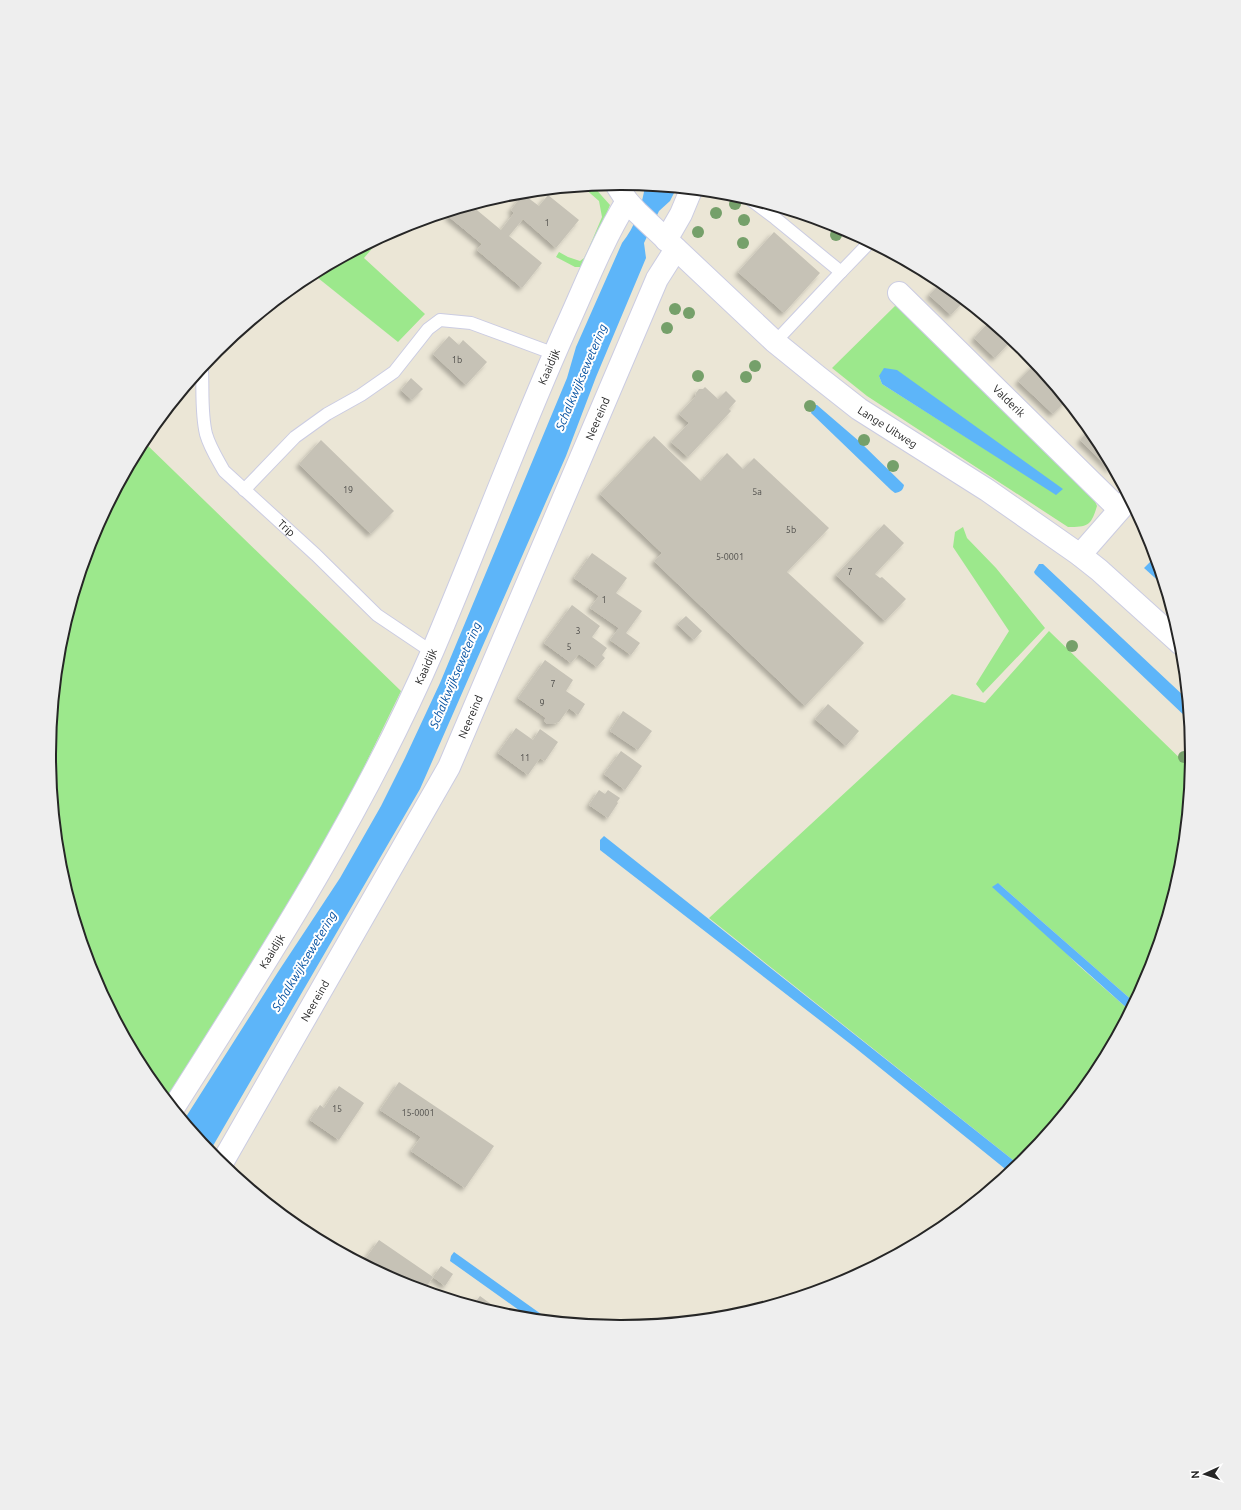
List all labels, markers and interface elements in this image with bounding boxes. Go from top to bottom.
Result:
house number: 1 [544,218,550,228]
water label: Schalkwijksewetering [552,322,609,433]
street label: Kaaidijk [536,346,562,387]
house number: 1b [452,355,462,365]
street label: Valderik [990,382,1028,420]
street label: Neereind [583,395,612,442]
street label: Lange Uitweg [856,404,920,450]
house number: 19 [343,485,353,495]
house number: 5a [752,487,762,497]
street label: Trip [275,517,297,539]
house number: 5b [786,525,796,535]
house number: 5-0001 [716,552,744,562]
house number: 7 [847,567,853,577]
house number: 1 [601,595,607,605]
water label: Schalkwijksewetering [426,620,483,731]
house number: 3 [575,626,581,636]
house number: 5 [566,642,572,652]
street label: Kaaidijk [413,646,439,686]
house number: 7 [550,679,556,689]
street label: Neereind [456,693,485,740]
house number: 9 [539,698,545,708]
house number: 11 [520,753,530,763]
water label: Schalkwijksewetering [269,908,339,1014]
street label: Kaaidijk [257,932,287,971]
street label: Neereind [298,978,332,1024]
house number: 15 [332,1104,342,1114]
house number: 15-0001 [401,1108,435,1118]
north arrow [1185,1454,1225,1494]
text: N [1189,1470,1201,1479]

